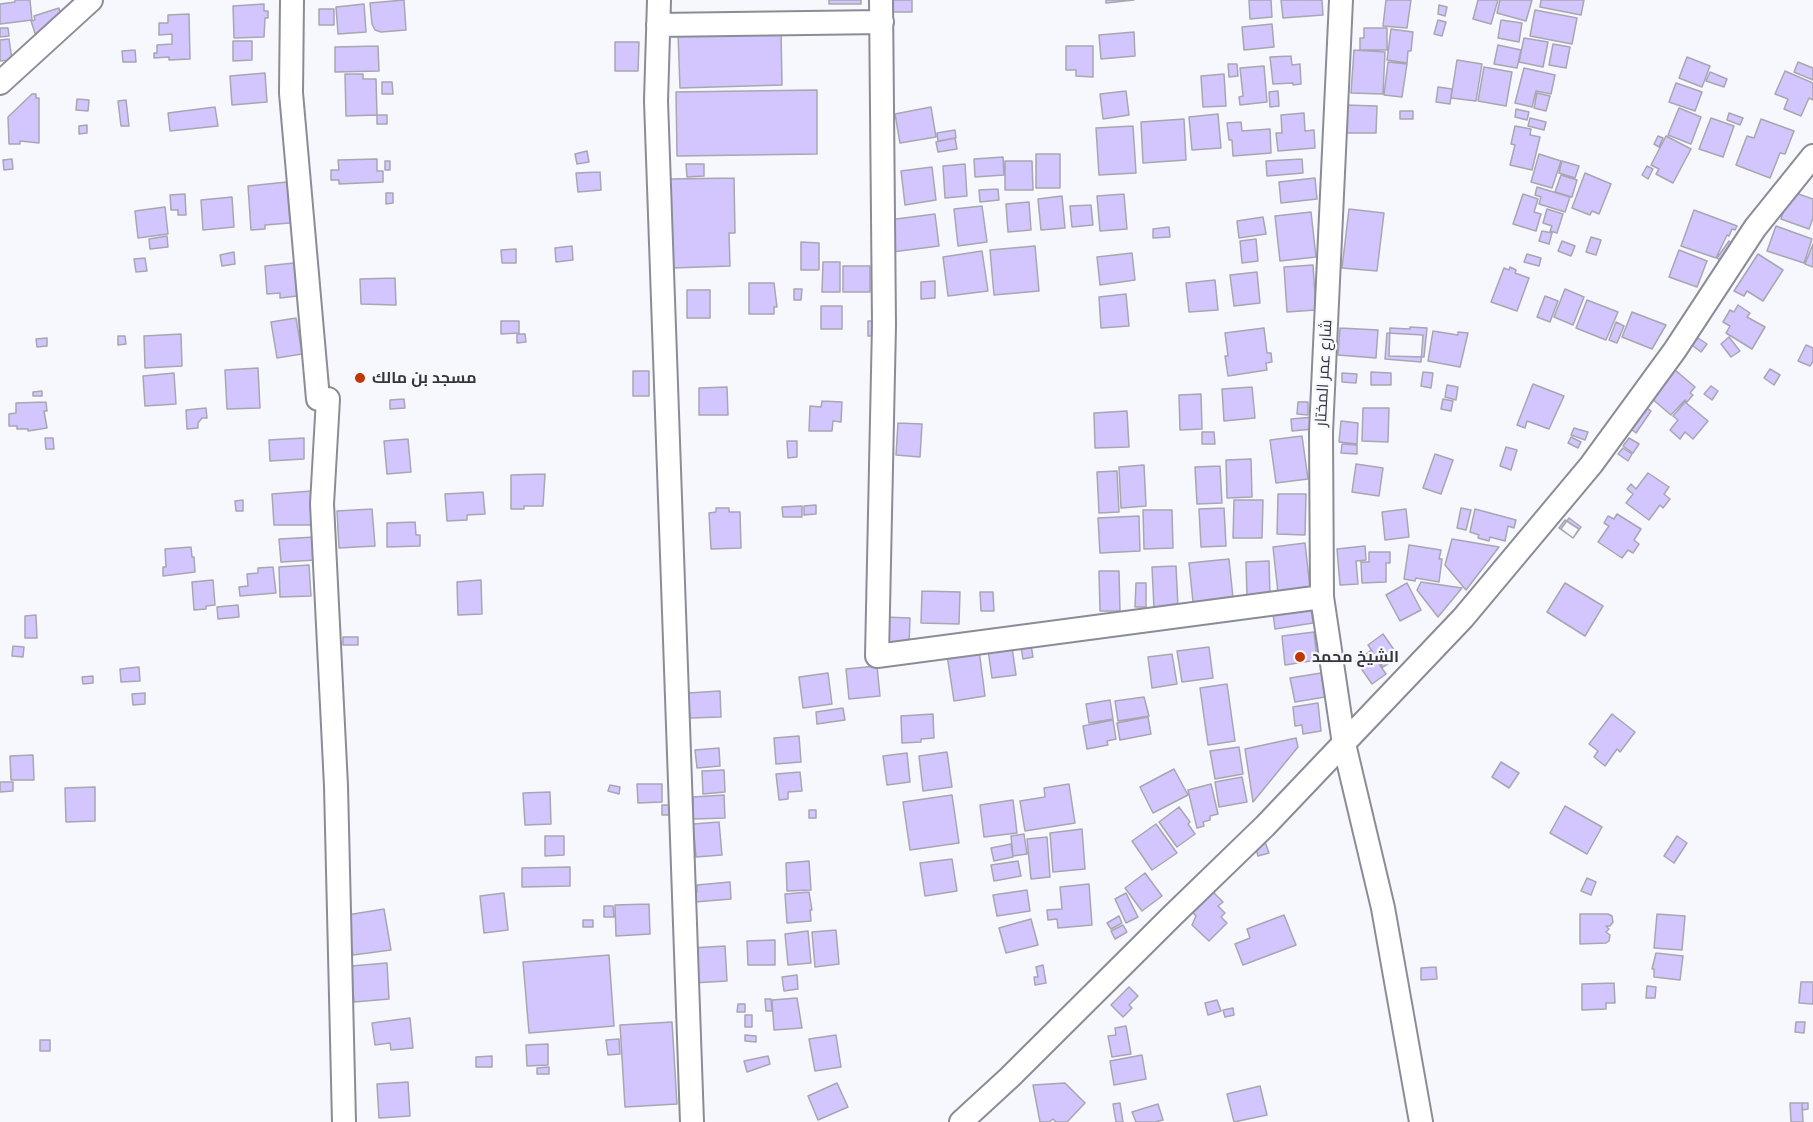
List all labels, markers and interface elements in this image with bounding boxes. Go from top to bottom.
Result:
street label: شارع عمر المختار [1312,319,1336,427]
place label: مسجد بن مالك [372,368,476,388]
marker: مسجد بن مالك [353,371,367,385]
place label: الشيخ محمد [1312,647,1399,667]
marker: الشيخ محمد [1293,650,1307,664]

